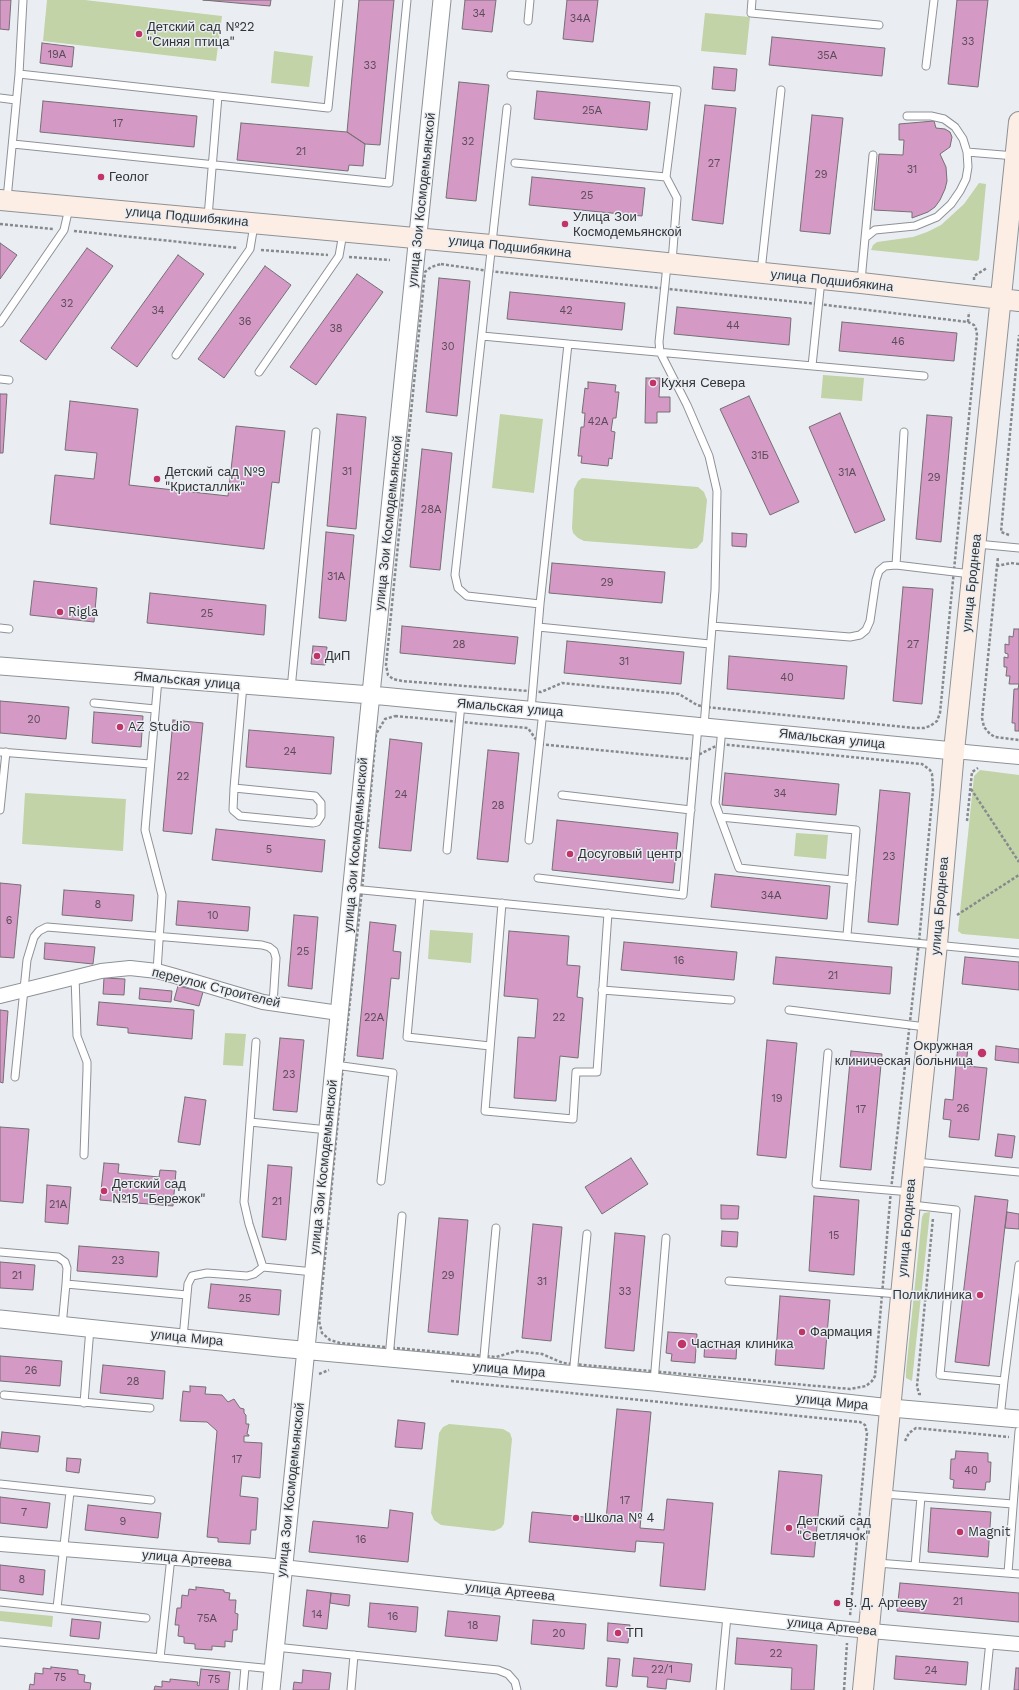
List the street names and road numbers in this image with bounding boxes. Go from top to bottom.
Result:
street label: улица Зои Космодемьянской [405,112,439,288]
street label: улица Подшибякина [125,204,249,230]
street label: улица Подшибякина [448,233,572,261]
street label: улица Подшибякина [770,267,894,295]
street label: улица Зои Космодемьянской [372,435,406,611]
street label: улица Броднева [959,533,985,633]
street label: Ямальская улица [133,669,241,693]
street label: Ямальская улица [456,696,564,720]
street label: Ямальская улица [778,726,886,752]
street label: улица Зои Космодемьянской [341,757,371,933]
street label: улица Броднева [928,856,952,956]
street label: переулок Строителей [150,965,282,1011]
street label: улица Зои Космодемьянской [307,1079,341,1255]
street label: улица Броднева [895,1178,919,1278]
street label: улица Мира [150,1326,224,1350]
street label: улица Мира [472,1359,546,1381]
street label: улица Мира [795,1390,869,1414]
street label: улица Зои Космодемьянской [274,1402,308,1578]
street label: улица Артеева [141,1547,233,1571]
street label: улица Артеева [464,1580,556,1604]
street label: улица Артеева [786,1615,878,1639]

